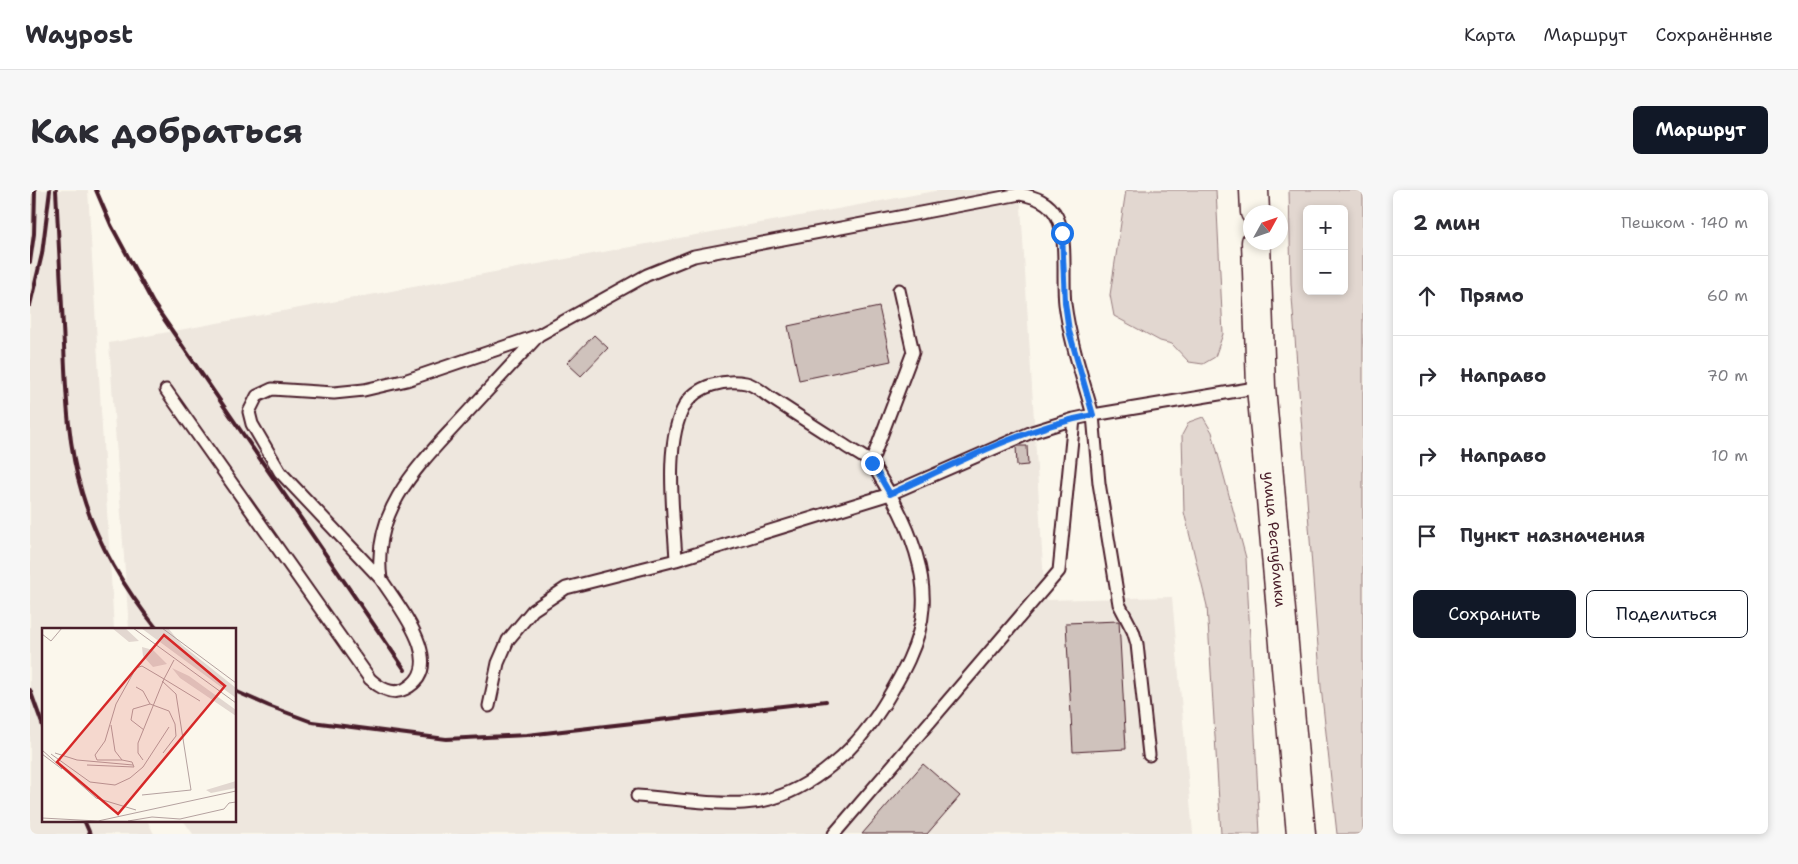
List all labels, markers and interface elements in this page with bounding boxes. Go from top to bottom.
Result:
text: Waypost [25,19,133,51]
text: Карта [1464,23,1515,47]
text: Маршрут [1543,23,1627,47]
text: Сохранённые [1655,23,1773,47]
button: Маршрут [1633,106,1768,154]
text: Как добраться [30,107,303,154]
north arrow [1243,205,1288,250]
map controls [1303,205,1348,295]
button: + [1303,205,1348,250]
text: 2 мин [1413,209,1480,237]
text: Пешком · 140 m [1621,212,1748,233]
route start [1051,222,1074,245]
button: − [1303,250,1348,295]
icon: ahead [1413,282,1441,310]
text: Прямо [1460,283,1524,308]
text: 60 m [1707,285,1748,306]
icon: right [1413,362,1441,390]
text: Направо [1460,363,1546,388]
text: 70 m [1707,365,1748,386]
icon: right [1413,442,1441,470]
text: Направо [1460,443,1546,468]
text: 10 m [1711,445,1748,466]
route end [861,452,884,475]
street label: улица Республики [1259,471,1291,608]
icon: arrive [1413,522,1441,550]
text: Пункт назначения [1460,523,1645,548]
button: Сохранить [1413,590,1576,638]
button: Поделиться [1586,590,1748,638]
inset map [42,628,236,822]

